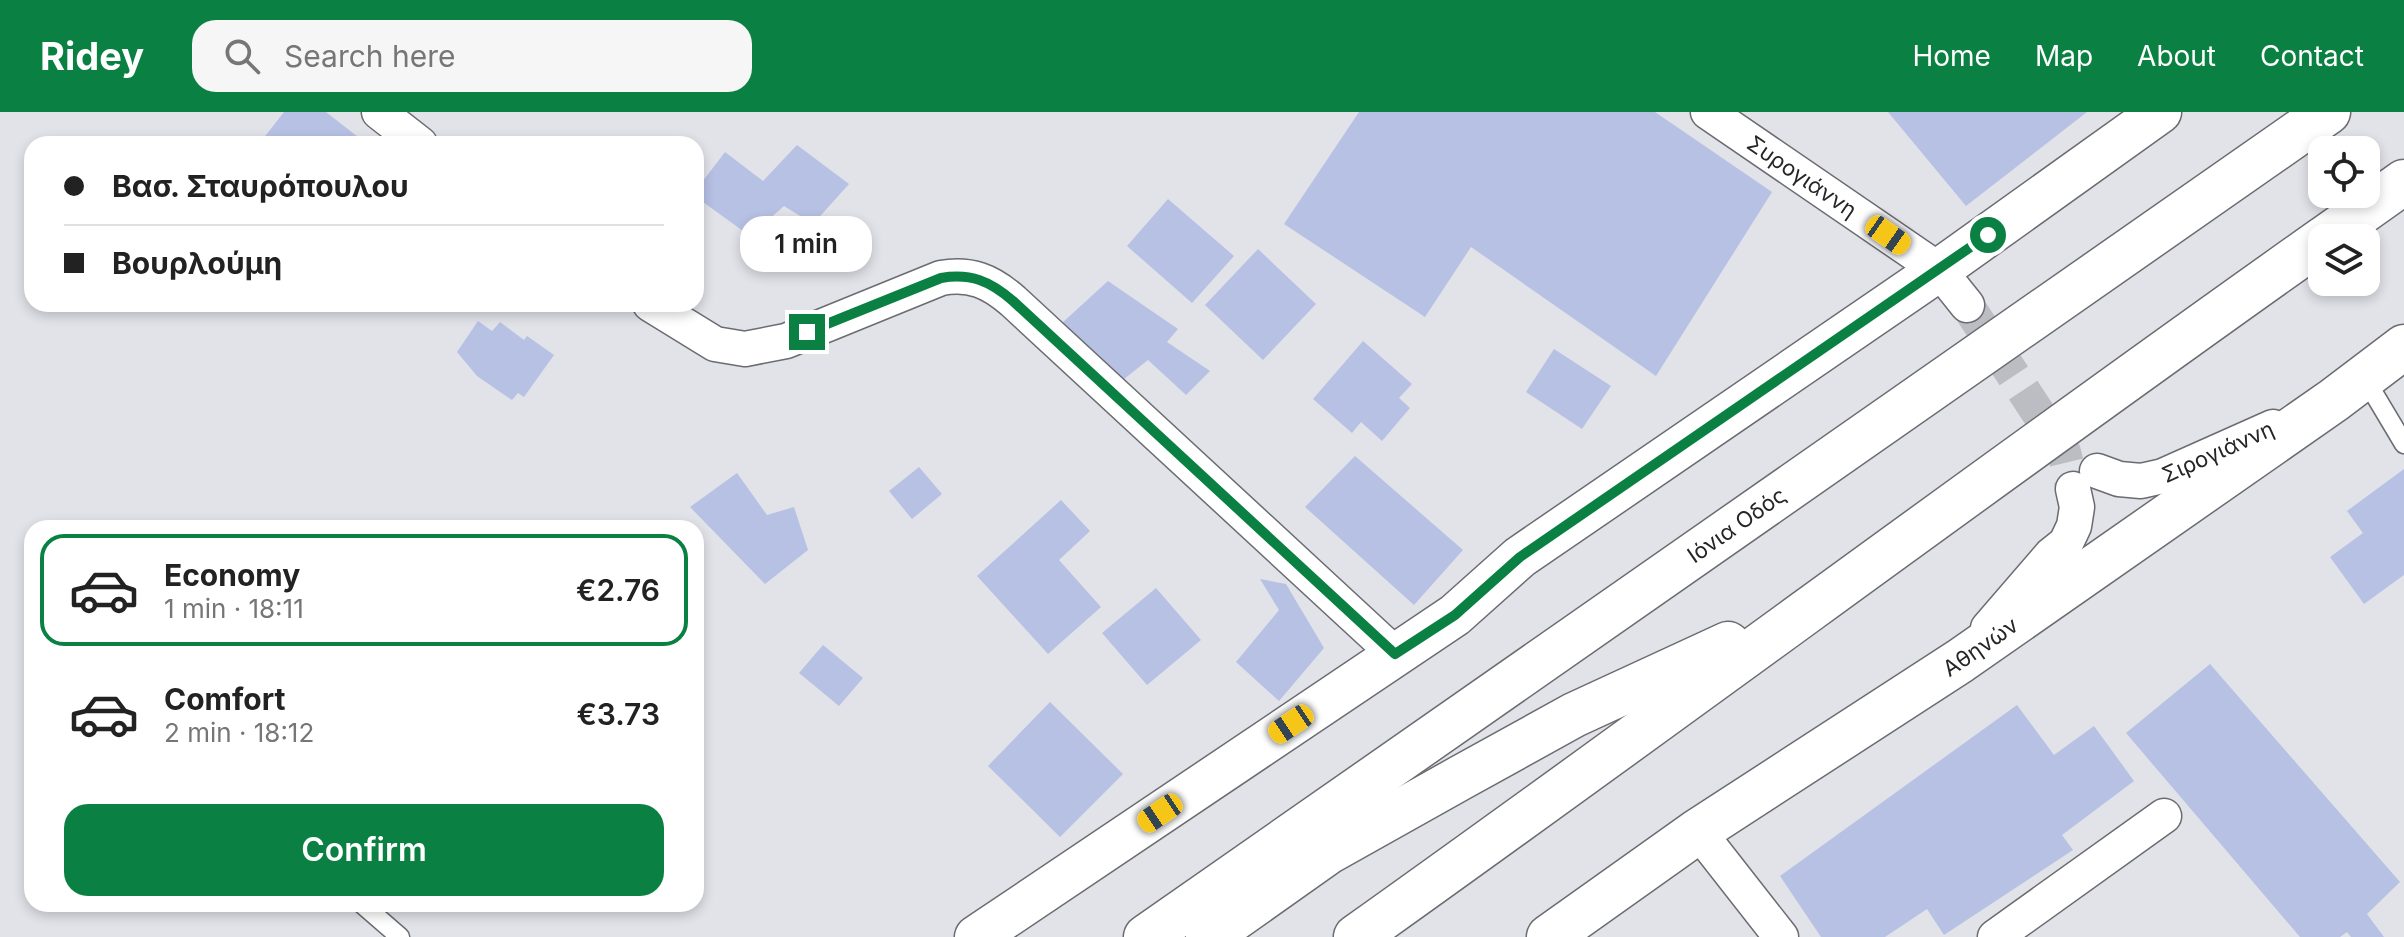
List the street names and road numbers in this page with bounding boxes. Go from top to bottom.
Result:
street label: Συρογιάννη [1742,130,1862,223]
street label: Σιρογιάννη [2158,415,2278,488]
street label: Ιόνια Οδός [1682,482,1791,568]
street label: Αθηνών [1938,612,2023,682]

